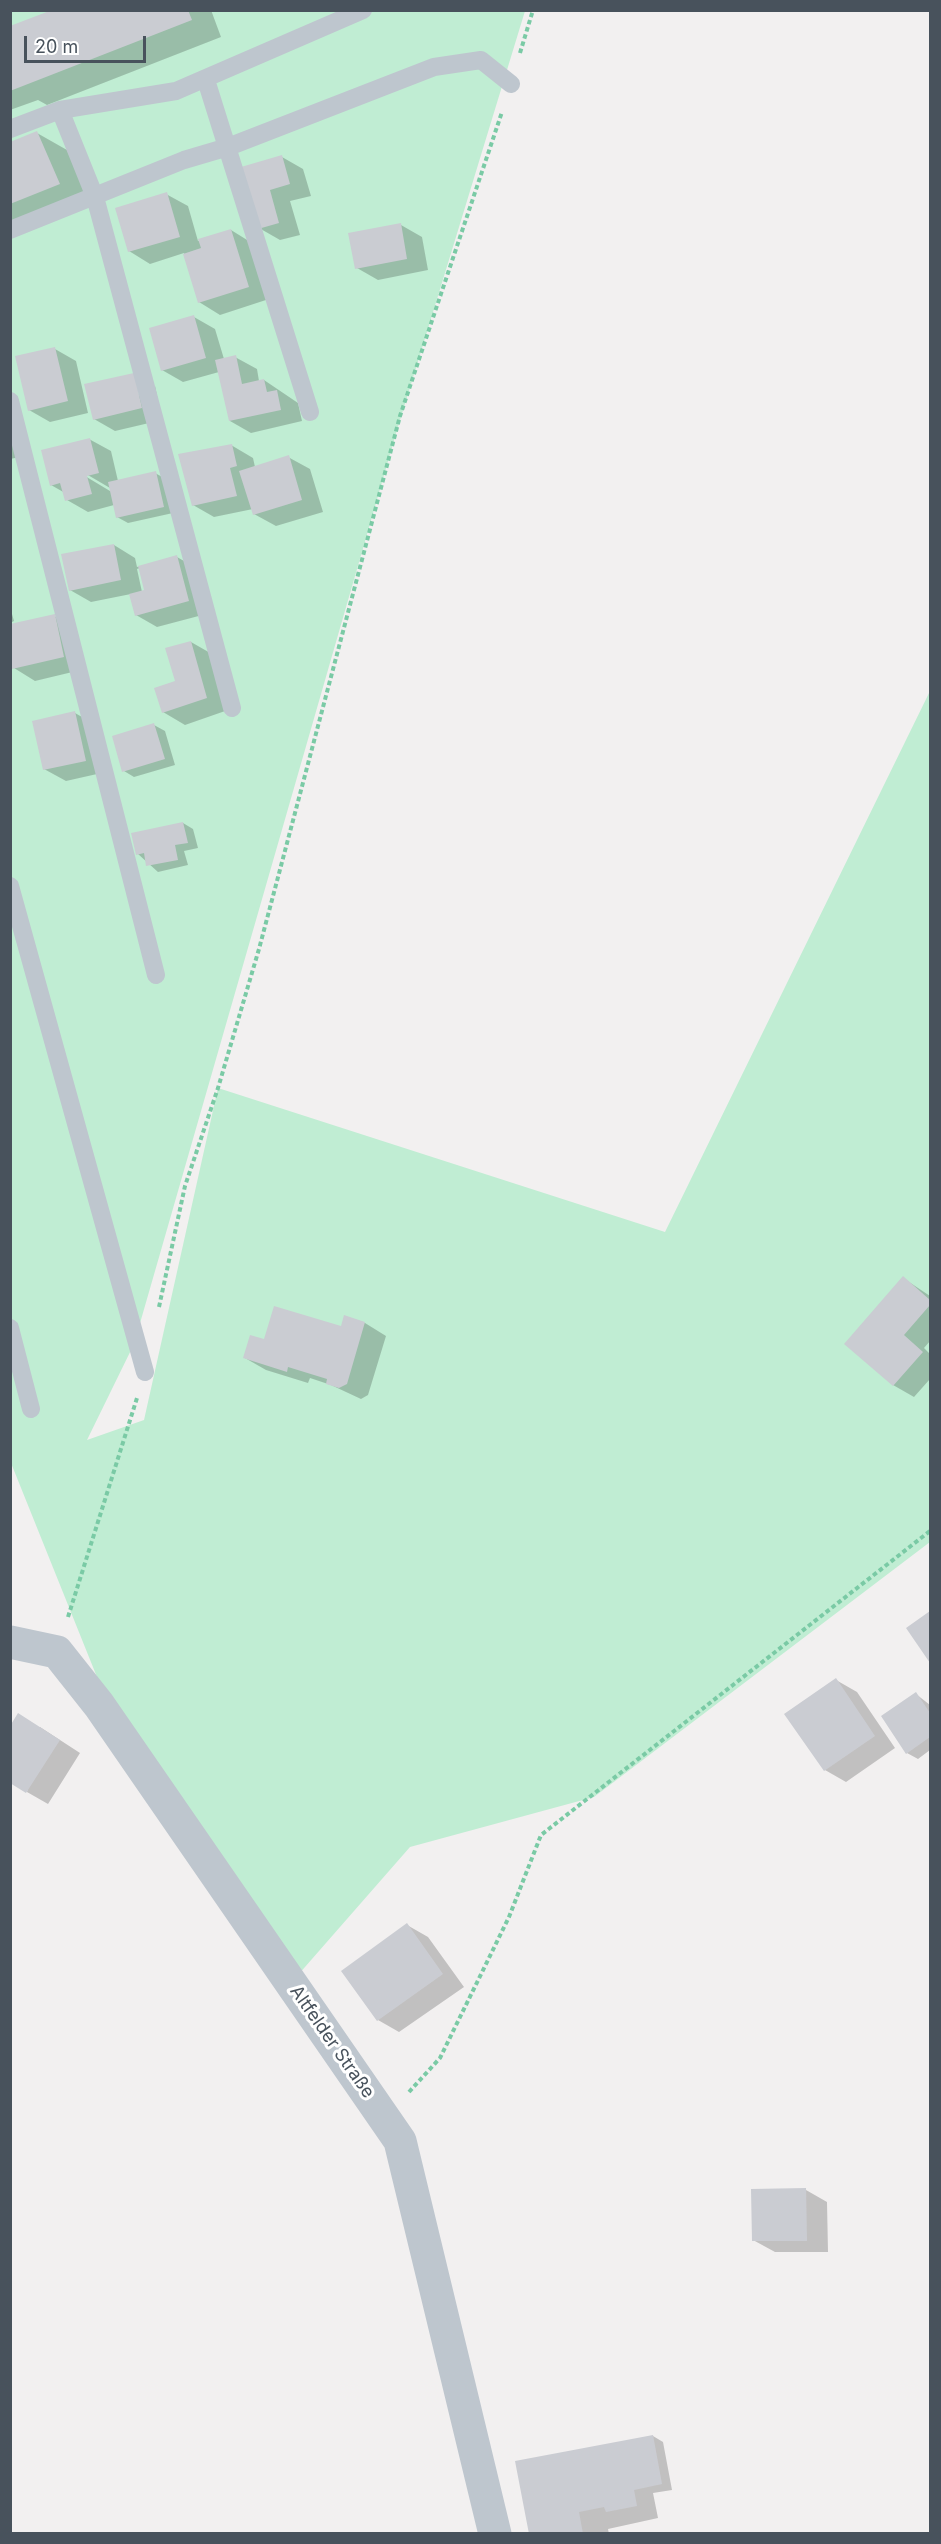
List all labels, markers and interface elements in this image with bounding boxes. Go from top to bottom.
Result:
scale bar [27,24,148,62]
text: 20 m [35,36,78,57]
street label: Altfelder Straße [285,1981,379,2103]

